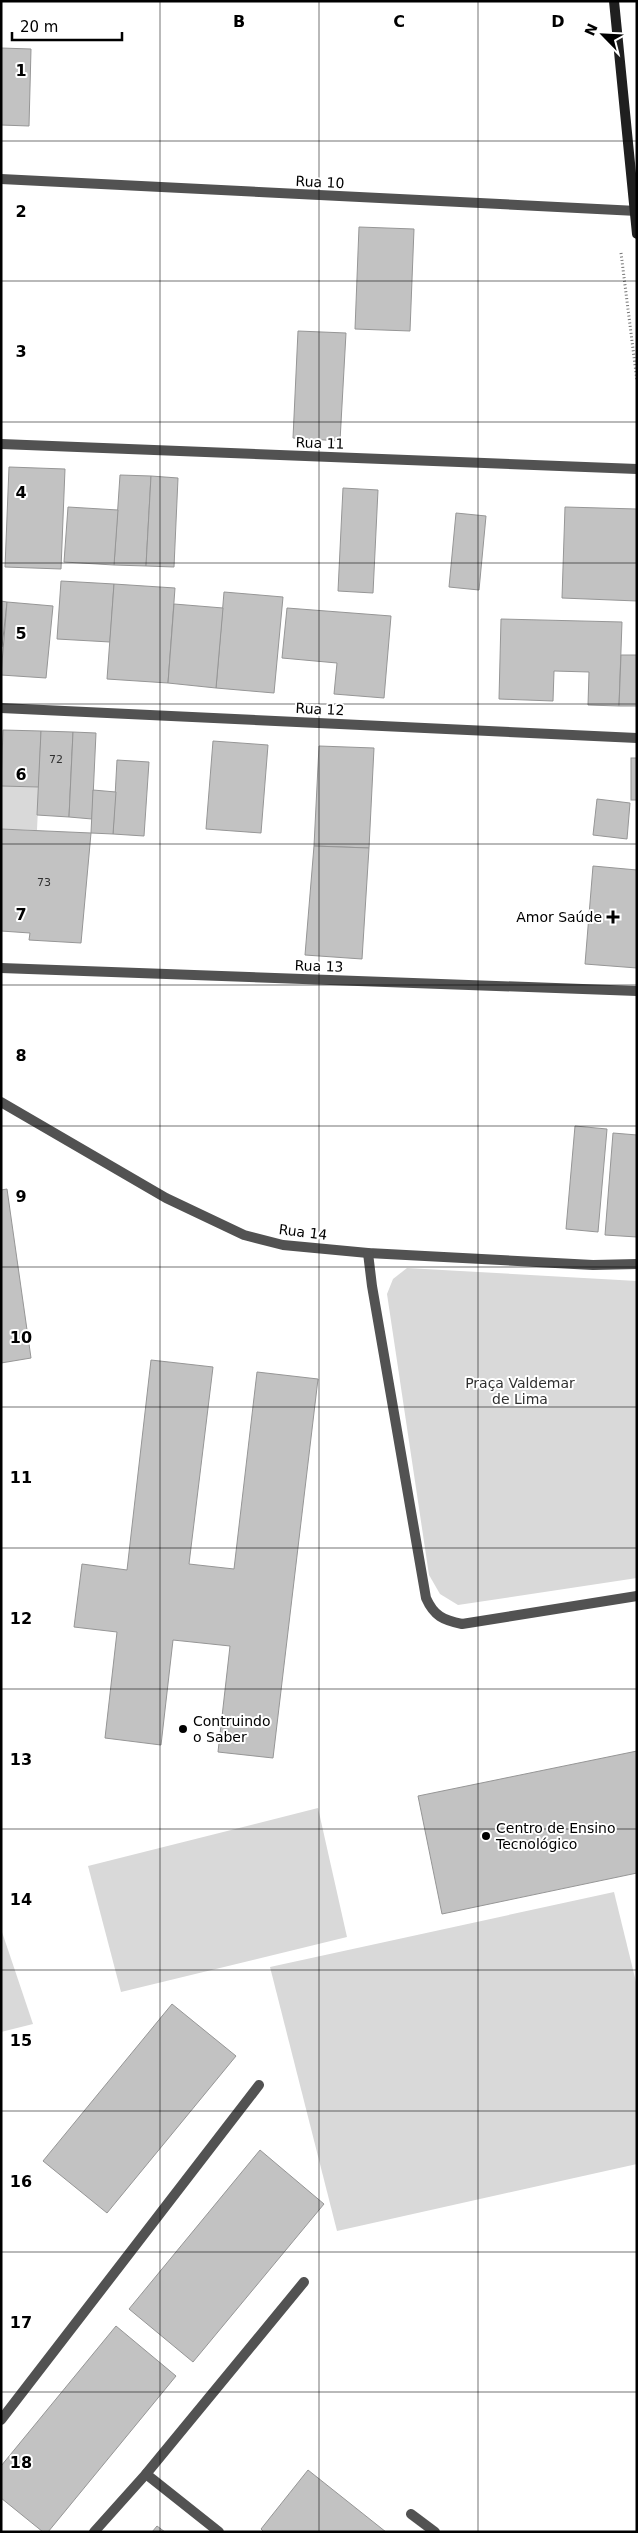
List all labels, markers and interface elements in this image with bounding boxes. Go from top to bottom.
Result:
scale bar [12,10,122,42]
north arrow [578,10,628,60]
text: B [233,12,245,31]
text: C [393,12,405,31]
text: D [551,12,565,31]
text: 20 m [20,18,58,36]
text: N [581,21,601,38]
text: 1 [15,61,27,80]
street label: Rua 10 [295,173,345,191]
text: 2 [15,202,27,221]
text: 3 [15,342,27,361]
street label: Rua 11 [295,434,345,452]
text: 4 [15,483,27,502]
text: 5 [15,624,27,643]
street label: Rua 12 [295,700,345,718]
house number: 72 [49,753,63,766]
text: 6 [15,765,27,784]
house number: 73 [37,876,51,889]
text: 7 [15,905,27,924]
place label: Amor Saúde [516,909,602,925]
marker: Amor Saúde [606,910,620,924]
street label: Rua 13 [294,957,344,975]
text: 8 [15,1046,27,1065]
text: 9 [15,1187,27,1206]
street label: Rua 14 [278,1221,328,1243]
text: 10 [10,1328,32,1347]
park label: Praça Valdemar de Lima [465,1375,575,1407]
text: 11 [10,1468,32,1487]
text: 12 [10,1609,32,1628]
place label: Contruindo o Saber [193,1713,271,1745]
marker: Contruindo o Saber [177,1723,189,1735]
text: 13 [10,1750,32,1769]
place label: Centro de Ensino Tecnológico [495,1820,616,1852]
marker: Centro de Ensino Tecnológico [480,1830,492,1842]
text: 14 [10,1890,32,1909]
text: 15 [10,2031,32,2050]
text: 16 [10,2172,32,2191]
text: 17 [10,2313,32,2332]
text: 18 [10,2453,32,2472]

